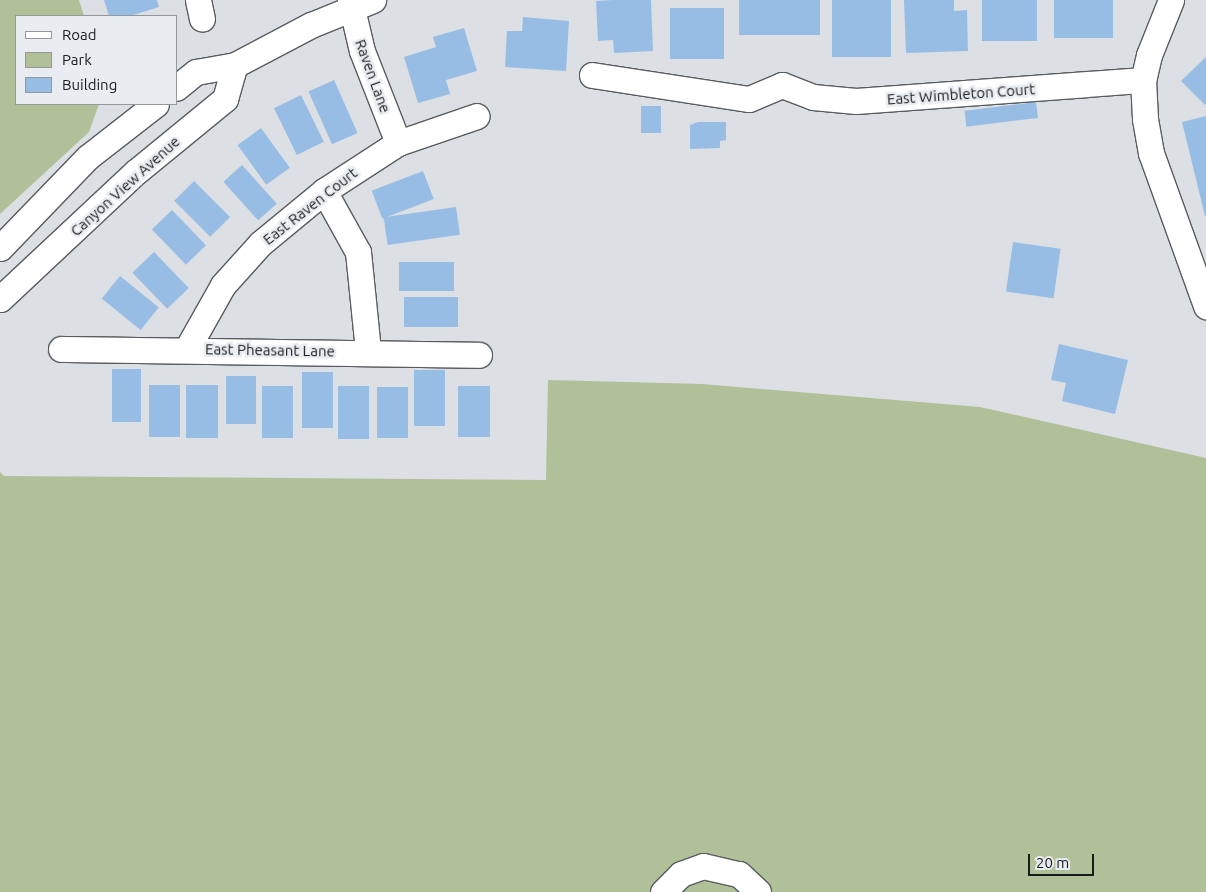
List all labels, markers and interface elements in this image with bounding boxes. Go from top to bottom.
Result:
legend [15,15,178,105]
text: Road [62,26,97,43]
street label: Raven Lane [351,37,395,115]
text: Park [62,51,92,68]
text: Building [62,76,117,93]
street label: East Wimbleton Court [886,80,1036,108]
street label: Canyon View Avenue [67,132,183,240]
street label: East Raven Court [259,164,361,248]
street label: East Pheasant Lane [205,340,335,360]
scale bar [1031,844,1097,876]
text: 20 m [1036,854,1069,871]

